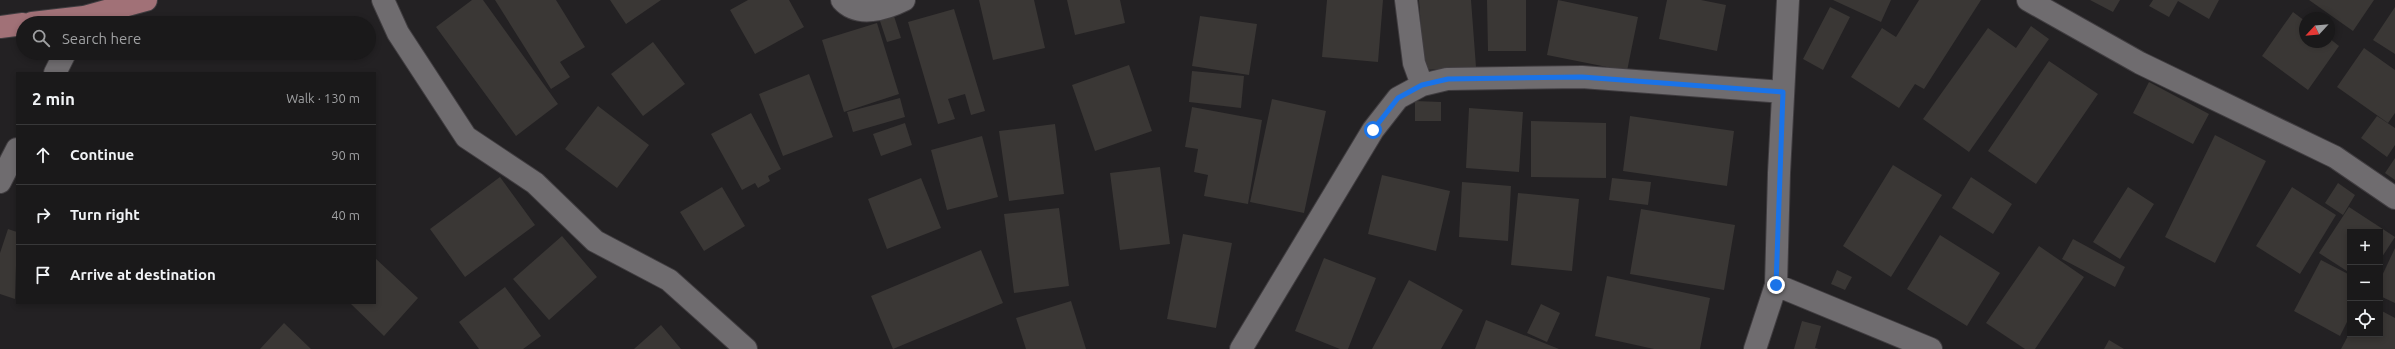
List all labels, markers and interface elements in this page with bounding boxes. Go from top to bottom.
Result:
north arrow [2299,12,2335,48]
search box [16,16,376,60]
icon: search [30,27,52,49]
text: Search here [62,30,141,47]
text: 2 min [32,89,75,108]
text: Walk · 130 m [286,91,360,105]
route start [1364,121,1382,139]
icon: ahead [32,144,54,166]
text: Continue [70,146,134,163]
text: 90 m [331,148,360,162]
icon: right [32,204,54,226]
text: Turn right [70,206,140,223]
text: 40 m [331,208,360,222]
map controls [2347,229,2383,337]
button: + [2347,229,2383,265]
icon: arrive [32,264,54,286]
button: − [2347,265,2383,301]
text: Arrive at destination [70,266,216,283]
route end [1767,276,1785,294]
button: locate [2347,301,2383,337]

